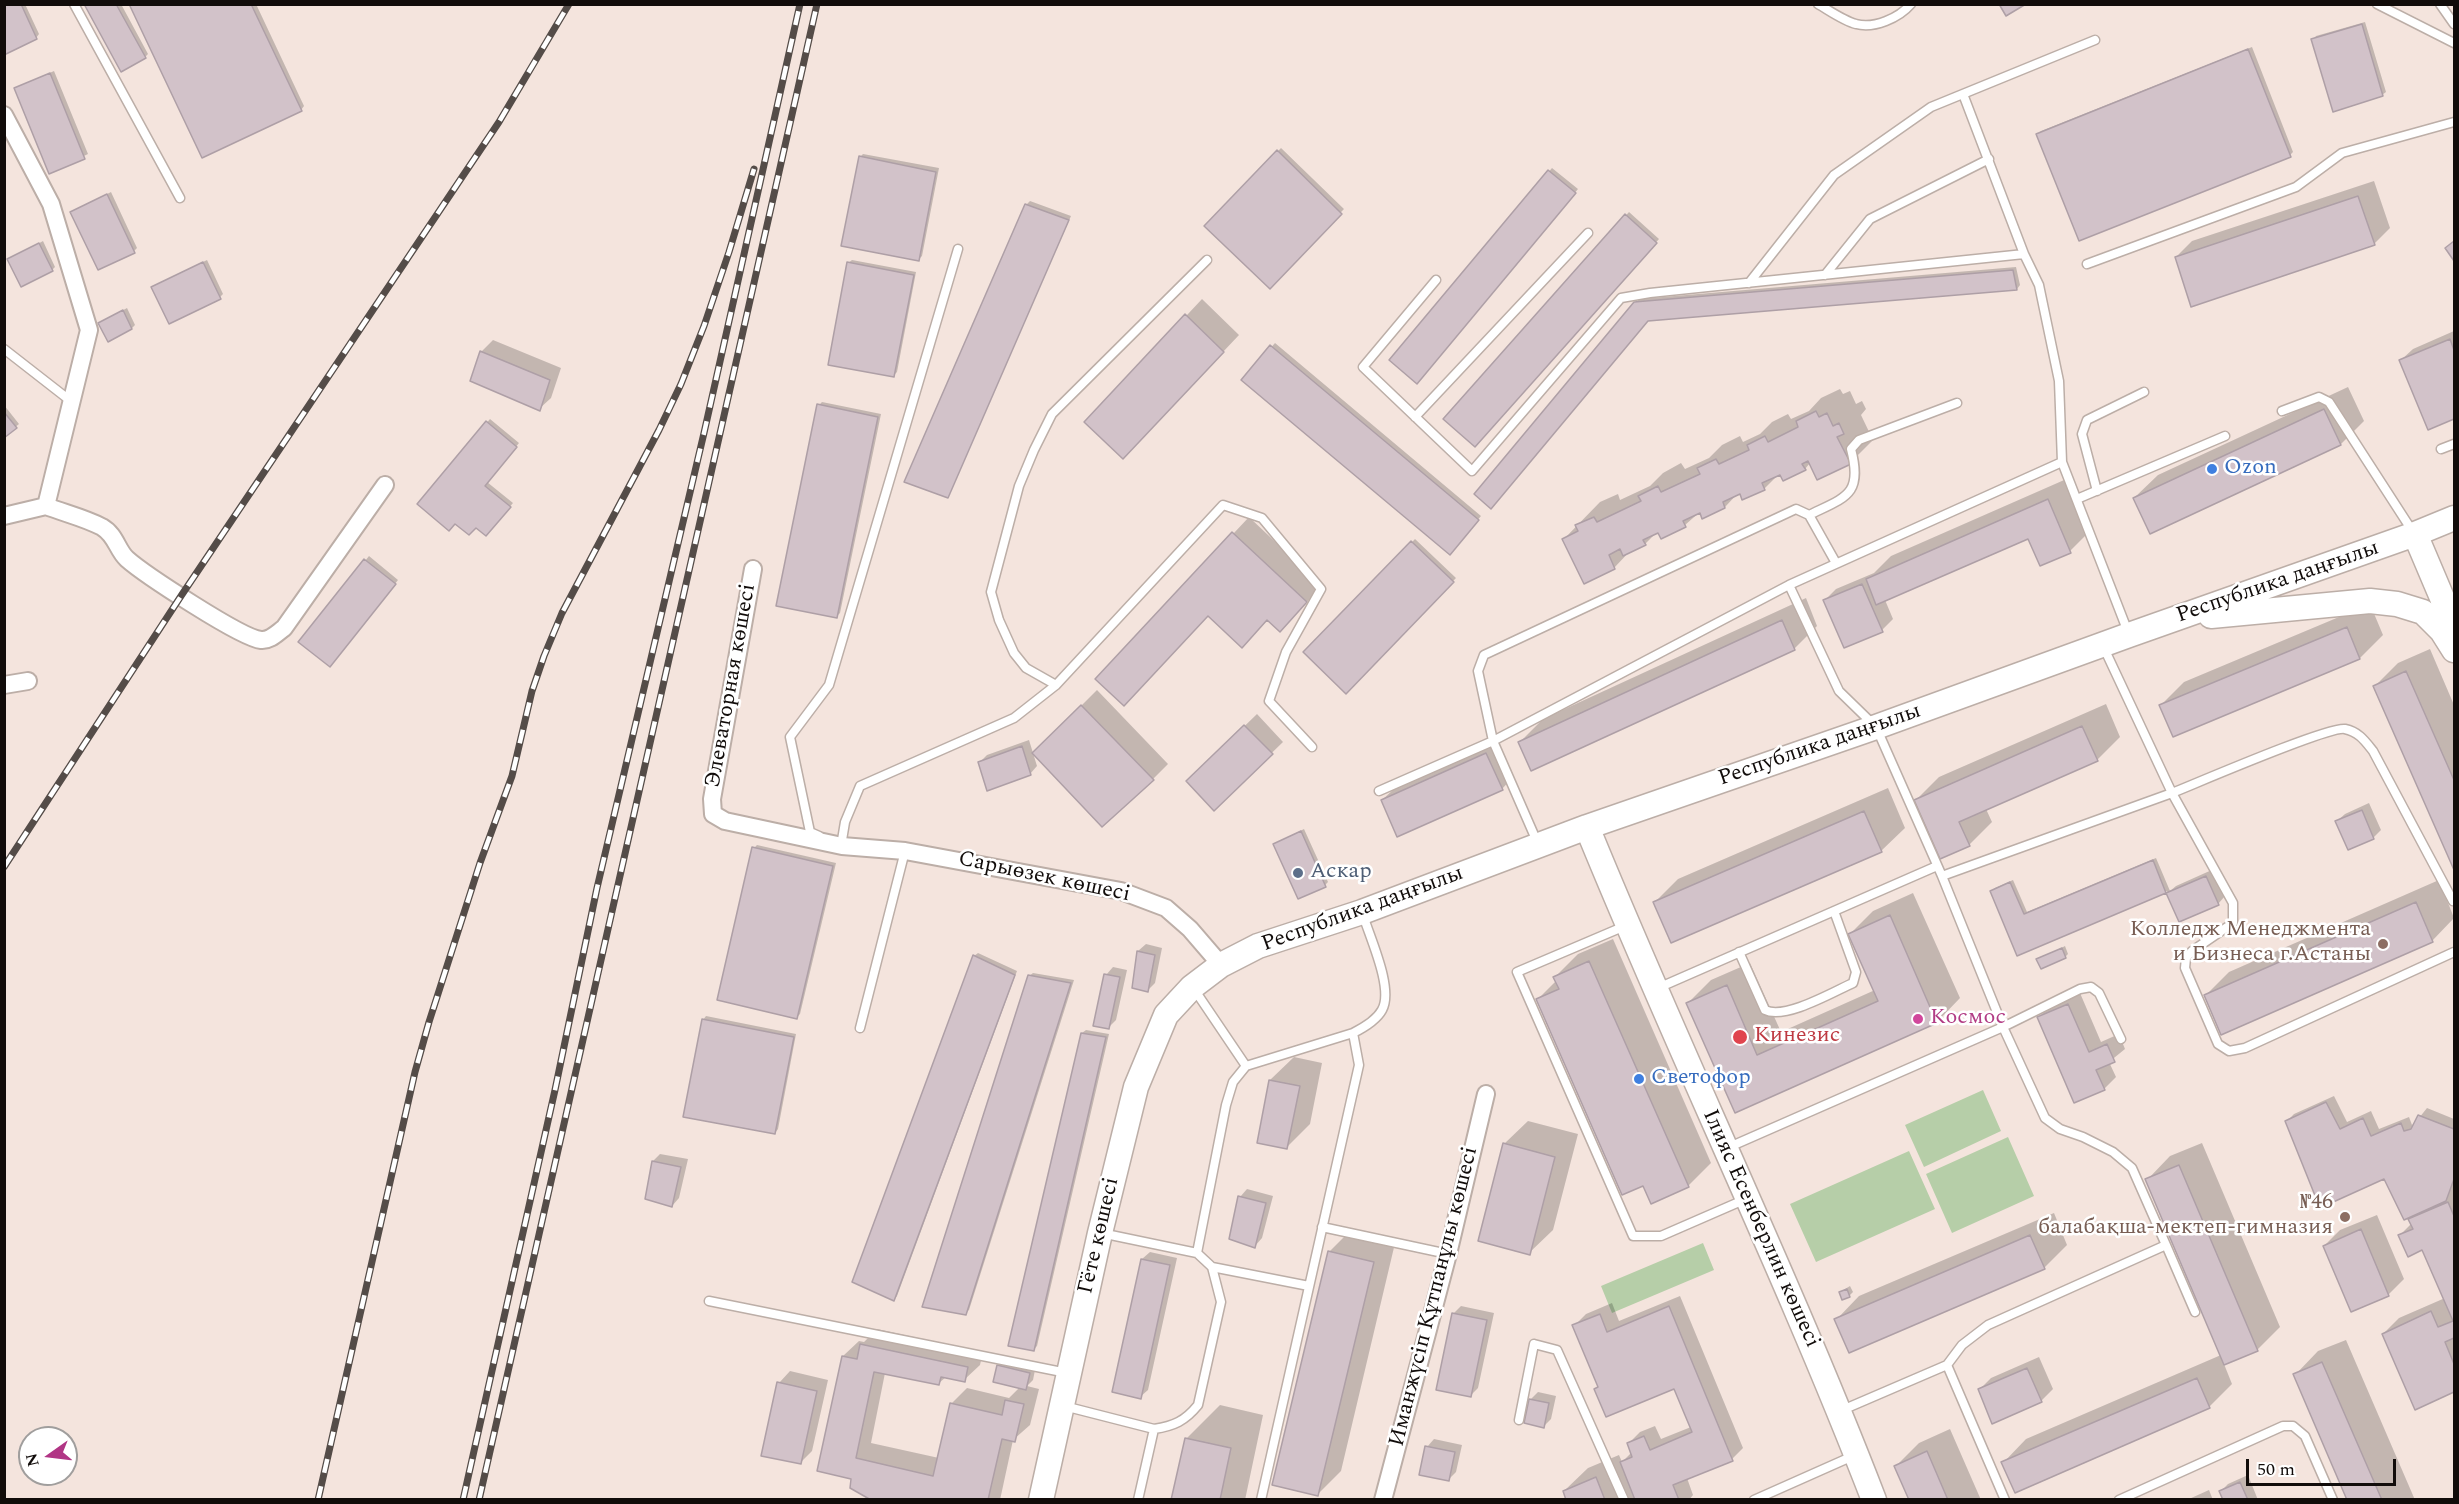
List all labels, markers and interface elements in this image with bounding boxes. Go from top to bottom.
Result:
place label: Ozon [2224,456,2277,482]
marker: Ozon [2205,462,2219,476]
street label: Республика даңғылы [2173,536,2383,630]
street label: Элеваторная көшесі [701,582,763,790]
street label: Республика даңғылы [1715,699,1925,793]
street label: Сарыөзек көшесі [956,847,1132,909]
place label: Аскар [1310,860,1372,886]
street label: Республика даңғылы [1259,861,1467,959]
marker: Аскар [1291,866,1305,880]
place label: Колледж Менеджмента и Бизнеса г.Астаны [2130,918,2371,969]
marker: Колледж Менеджмента и Бизнеса г.Астаны [2376,937,2390,951]
place label: Космос [1930,1006,2006,1032]
marker: Космос [1911,1012,1925,1026]
place label: Кинезис [1754,1024,1840,1050]
marker: Кинезис [1731,1028,1749,1046]
place label: Светофор [1651,1066,1751,1092]
marker: Светофор [1632,1072,1646,1086]
street label: Ілияс Есенберлин көшесі [1695,1106,1825,1352]
street label: Иманжүсіп Құтпанұлы көшесі [1385,1144,1485,1450]
street label: Гёте көшесі [1074,1175,1126,1297]
place label: №46 балабақша-мектеп-гимназия [2038,1191,2333,1242]
marker: №46 балабақша-мектеп-гимназия [2338,1210,2352,1224]
north arrow [18,1426,78,1486]
scale bar [2249,1447,2399,1485]
text: N [19,1451,46,1469]
text: 50 m [2257,1456,2295,1483]

